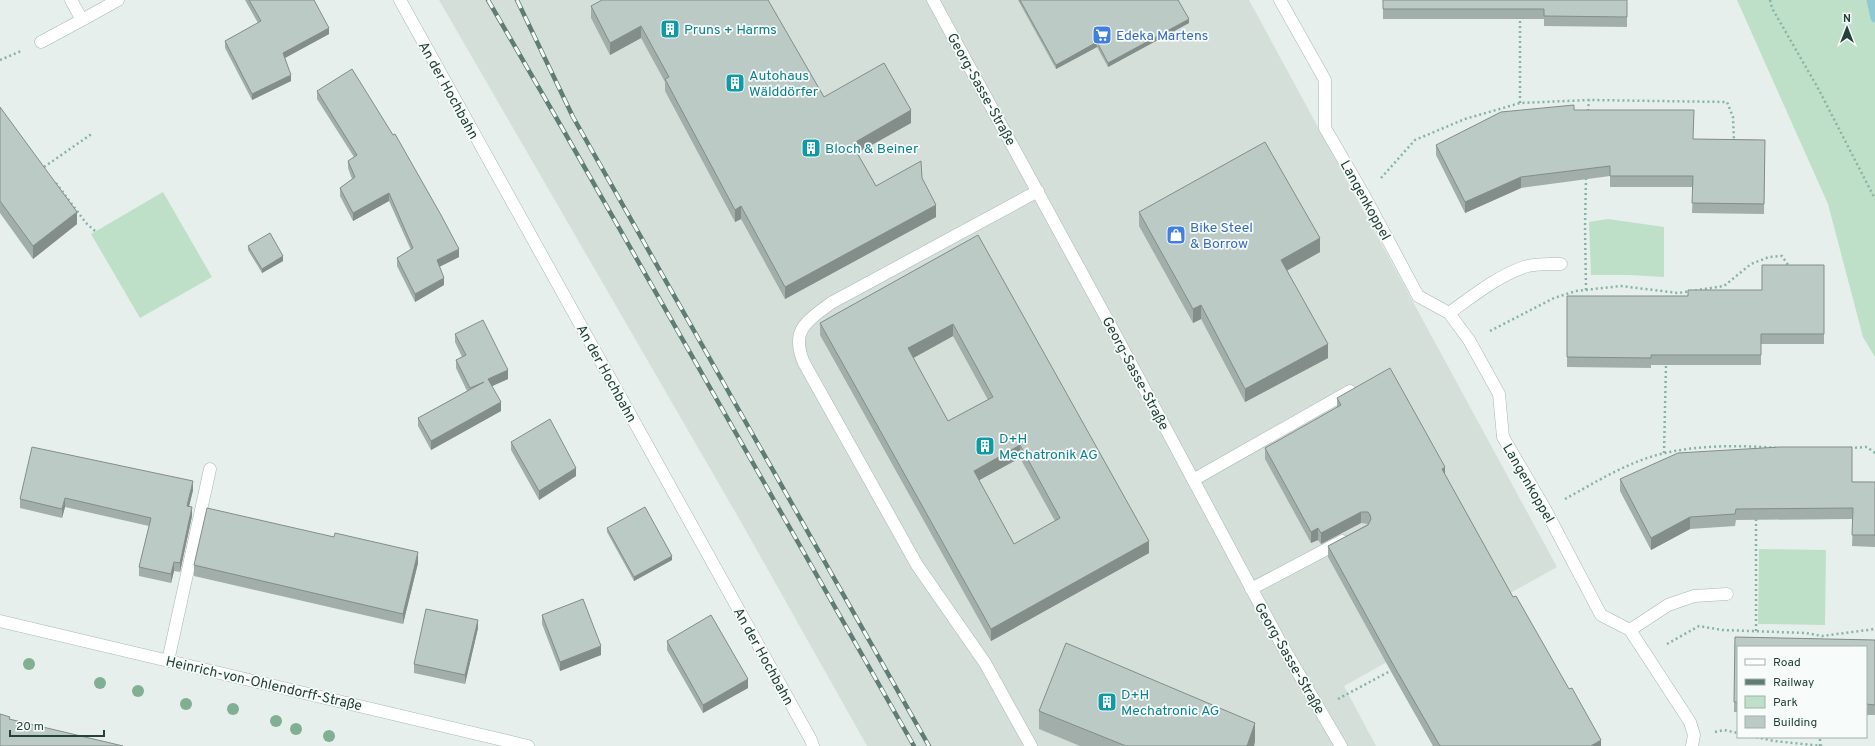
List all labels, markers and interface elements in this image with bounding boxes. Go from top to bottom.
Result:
north arrow [1827,8,1867,48]
text: N [1843,12,1851,26]
building icon: Pruns + Harms [659,18,681,40]
place label: Pruns + Harms [684,22,777,39]
supermarket icon: Edeka Martens [1091,24,1113,46]
place label: Edeka Martens [1116,28,1208,45]
street label: Georg-Sasse-Straße [943,30,1019,149]
street label: An der Hochbahn [414,39,482,143]
place label: Autohaus Wälddörfer [749,68,819,101]
building icon: Autohaus Wälddörfer [724,72,746,94]
building icon: Bloch & Beiner [800,137,822,159]
place label: Bloch & Beiner [825,141,919,158]
street label: Langenkoppel [1336,158,1394,244]
place label: Bike Steel & Borrow [1190,220,1253,253]
shop icon: Bike Steel & Borrow [1165,224,1187,246]
street label: Georg-Sasse-Straße [1098,314,1172,433]
street label: An der Hochbahn [572,322,640,426]
place label: D+H Mechatronik AG [999,431,1098,464]
building icon: D+H Mechatronik AG [974,435,996,457]
street label: Langenkoppel [1498,441,1557,526]
street label: Georg-Sasse-Straße [1250,600,1328,718]
street label: An der Hochbahn [729,605,797,709]
legend [1737,646,1867,738]
street label: Heinrich-von-Ohlendorff-Straße [164,654,363,715]
text: Road [1773,655,1801,671]
text: Railway [1773,675,1814,691]
place label: D+H Mechatronic AG [1121,687,1219,720]
building icon: D+H Mechatronic AG [1096,691,1118,713]
text: Park [1773,695,1798,711]
scale bar [10,712,104,738]
text: Building [1773,715,1817,731]
text: 20 m [16,719,44,735]

